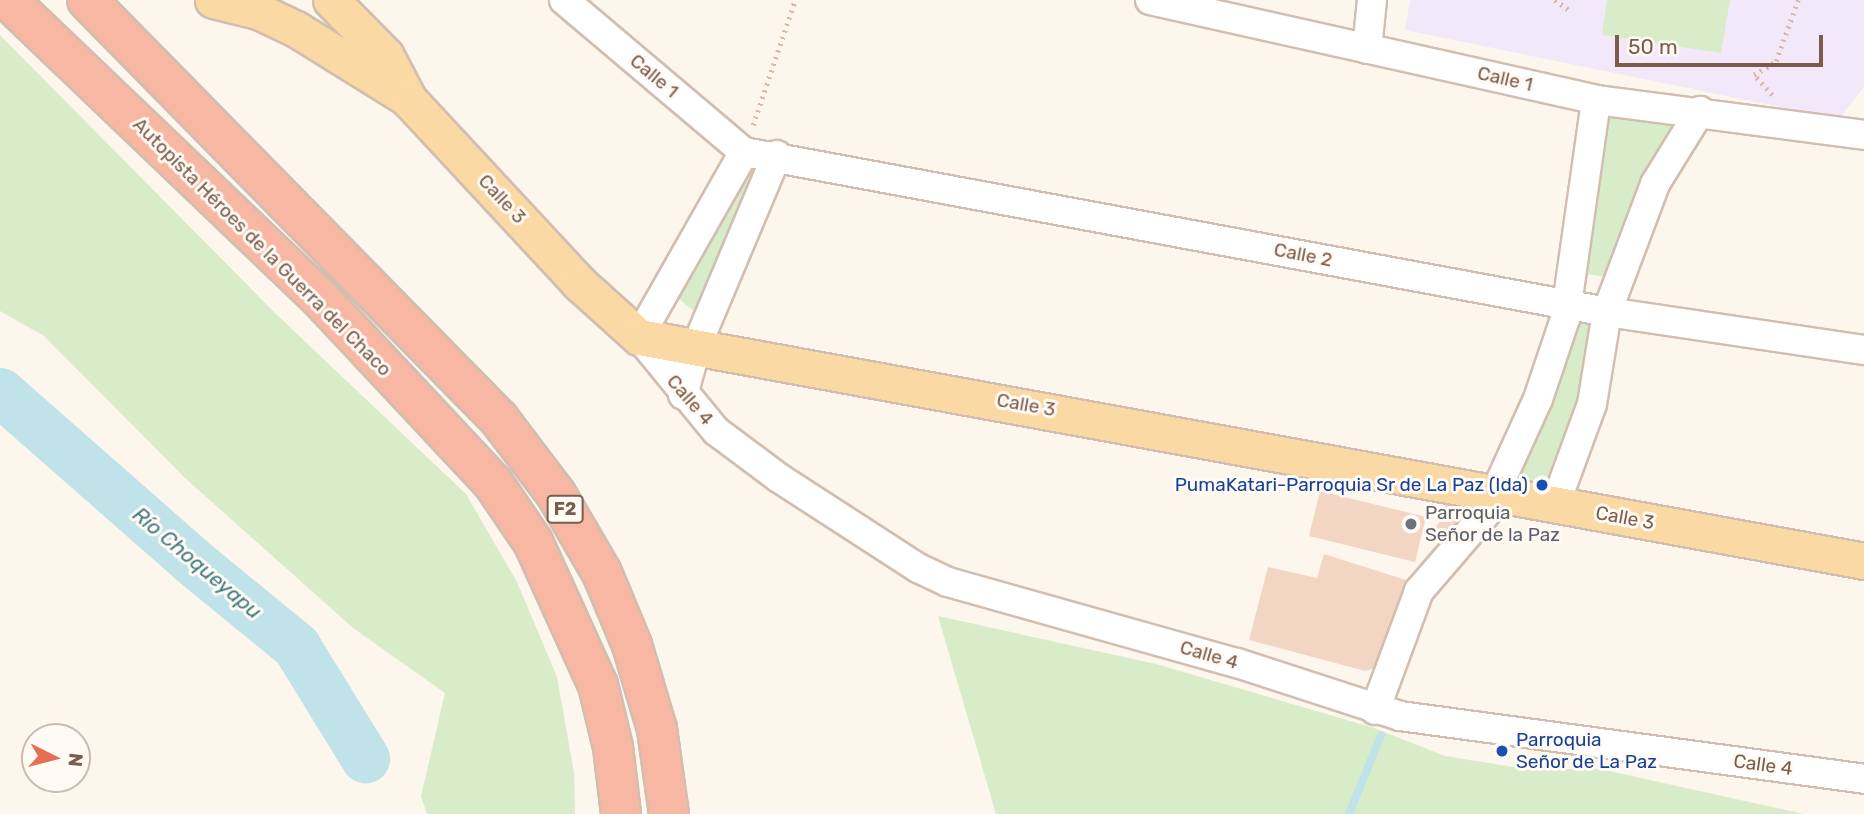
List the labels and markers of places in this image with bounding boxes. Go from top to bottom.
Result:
place label: PumaKatari-Parroquia Sr de La Paz (Ida) [1174,474,1528,496]
marker: PumaKatari-Parroquia Sr de La Paz (Ida) [1534,477,1550,493]
place label: Parroquia Señor de la Paz [1425,502,1560,546]
marker: Parroquia Señor de la Paz [1403,516,1419,532]
place label: Parroquia Señor de La Paz [1516,729,1657,773]
marker: Parroquia Señor de La Paz [1494,743,1510,759]

